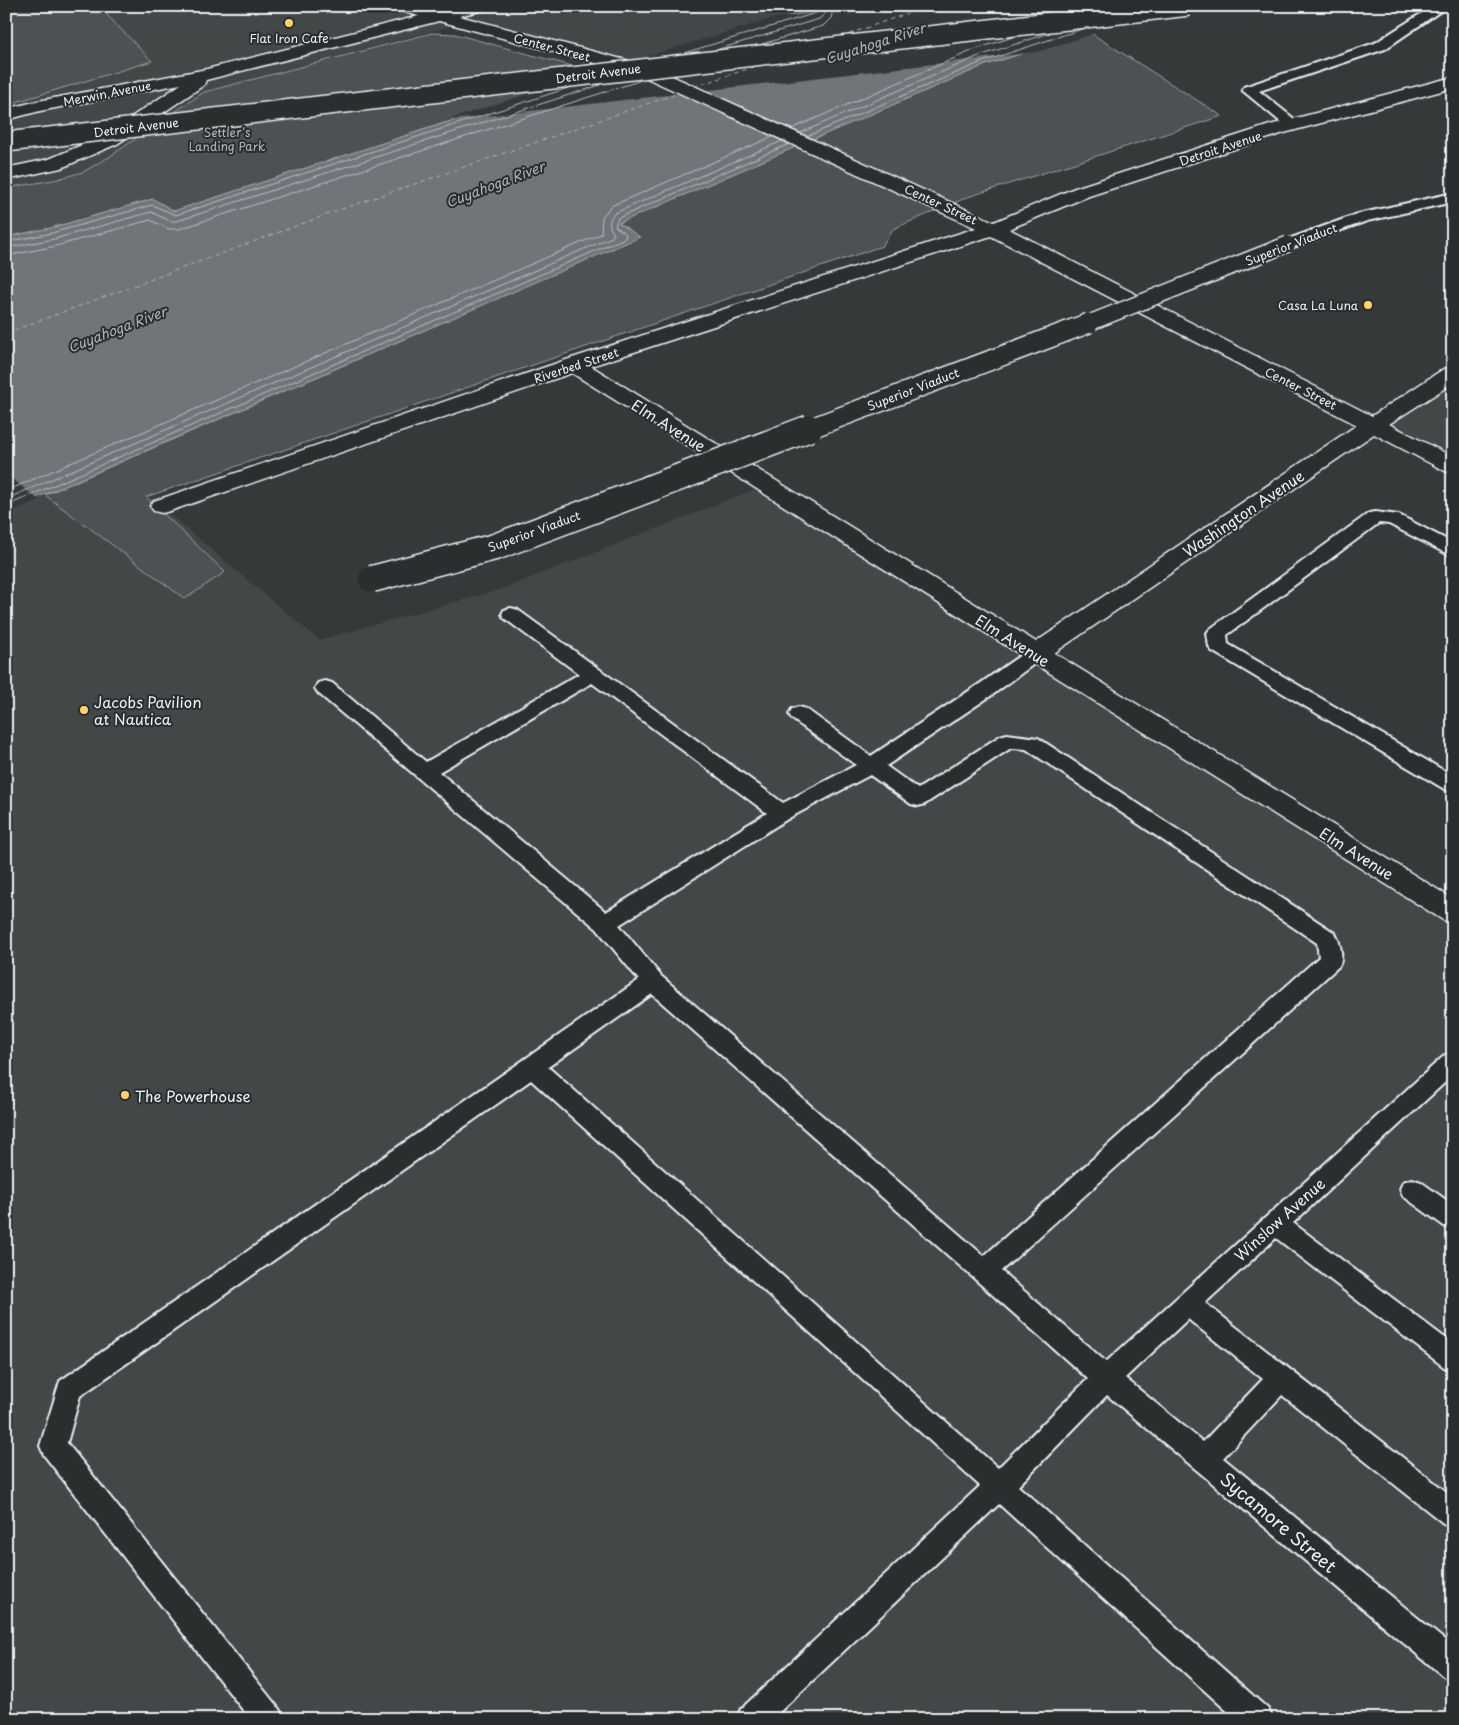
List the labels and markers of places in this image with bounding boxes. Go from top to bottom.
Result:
marker: Flat Iron Cafe [283,17,295,29]
place label: Flat Iron Cafe [249,29,329,47]
place label: Casa La Luna [1278,296,1359,314]
marker: Casa La Luna [1362,299,1374,311]
place label: Jacobs Pavilion at Nautica [94,690,201,730]
marker: Jacobs Pavilion at Nautica [78,704,90,716]
place label: The Powerhouse [135,1084,251,1107]
marker: The Powerhouse [119,1089,131,1101]

